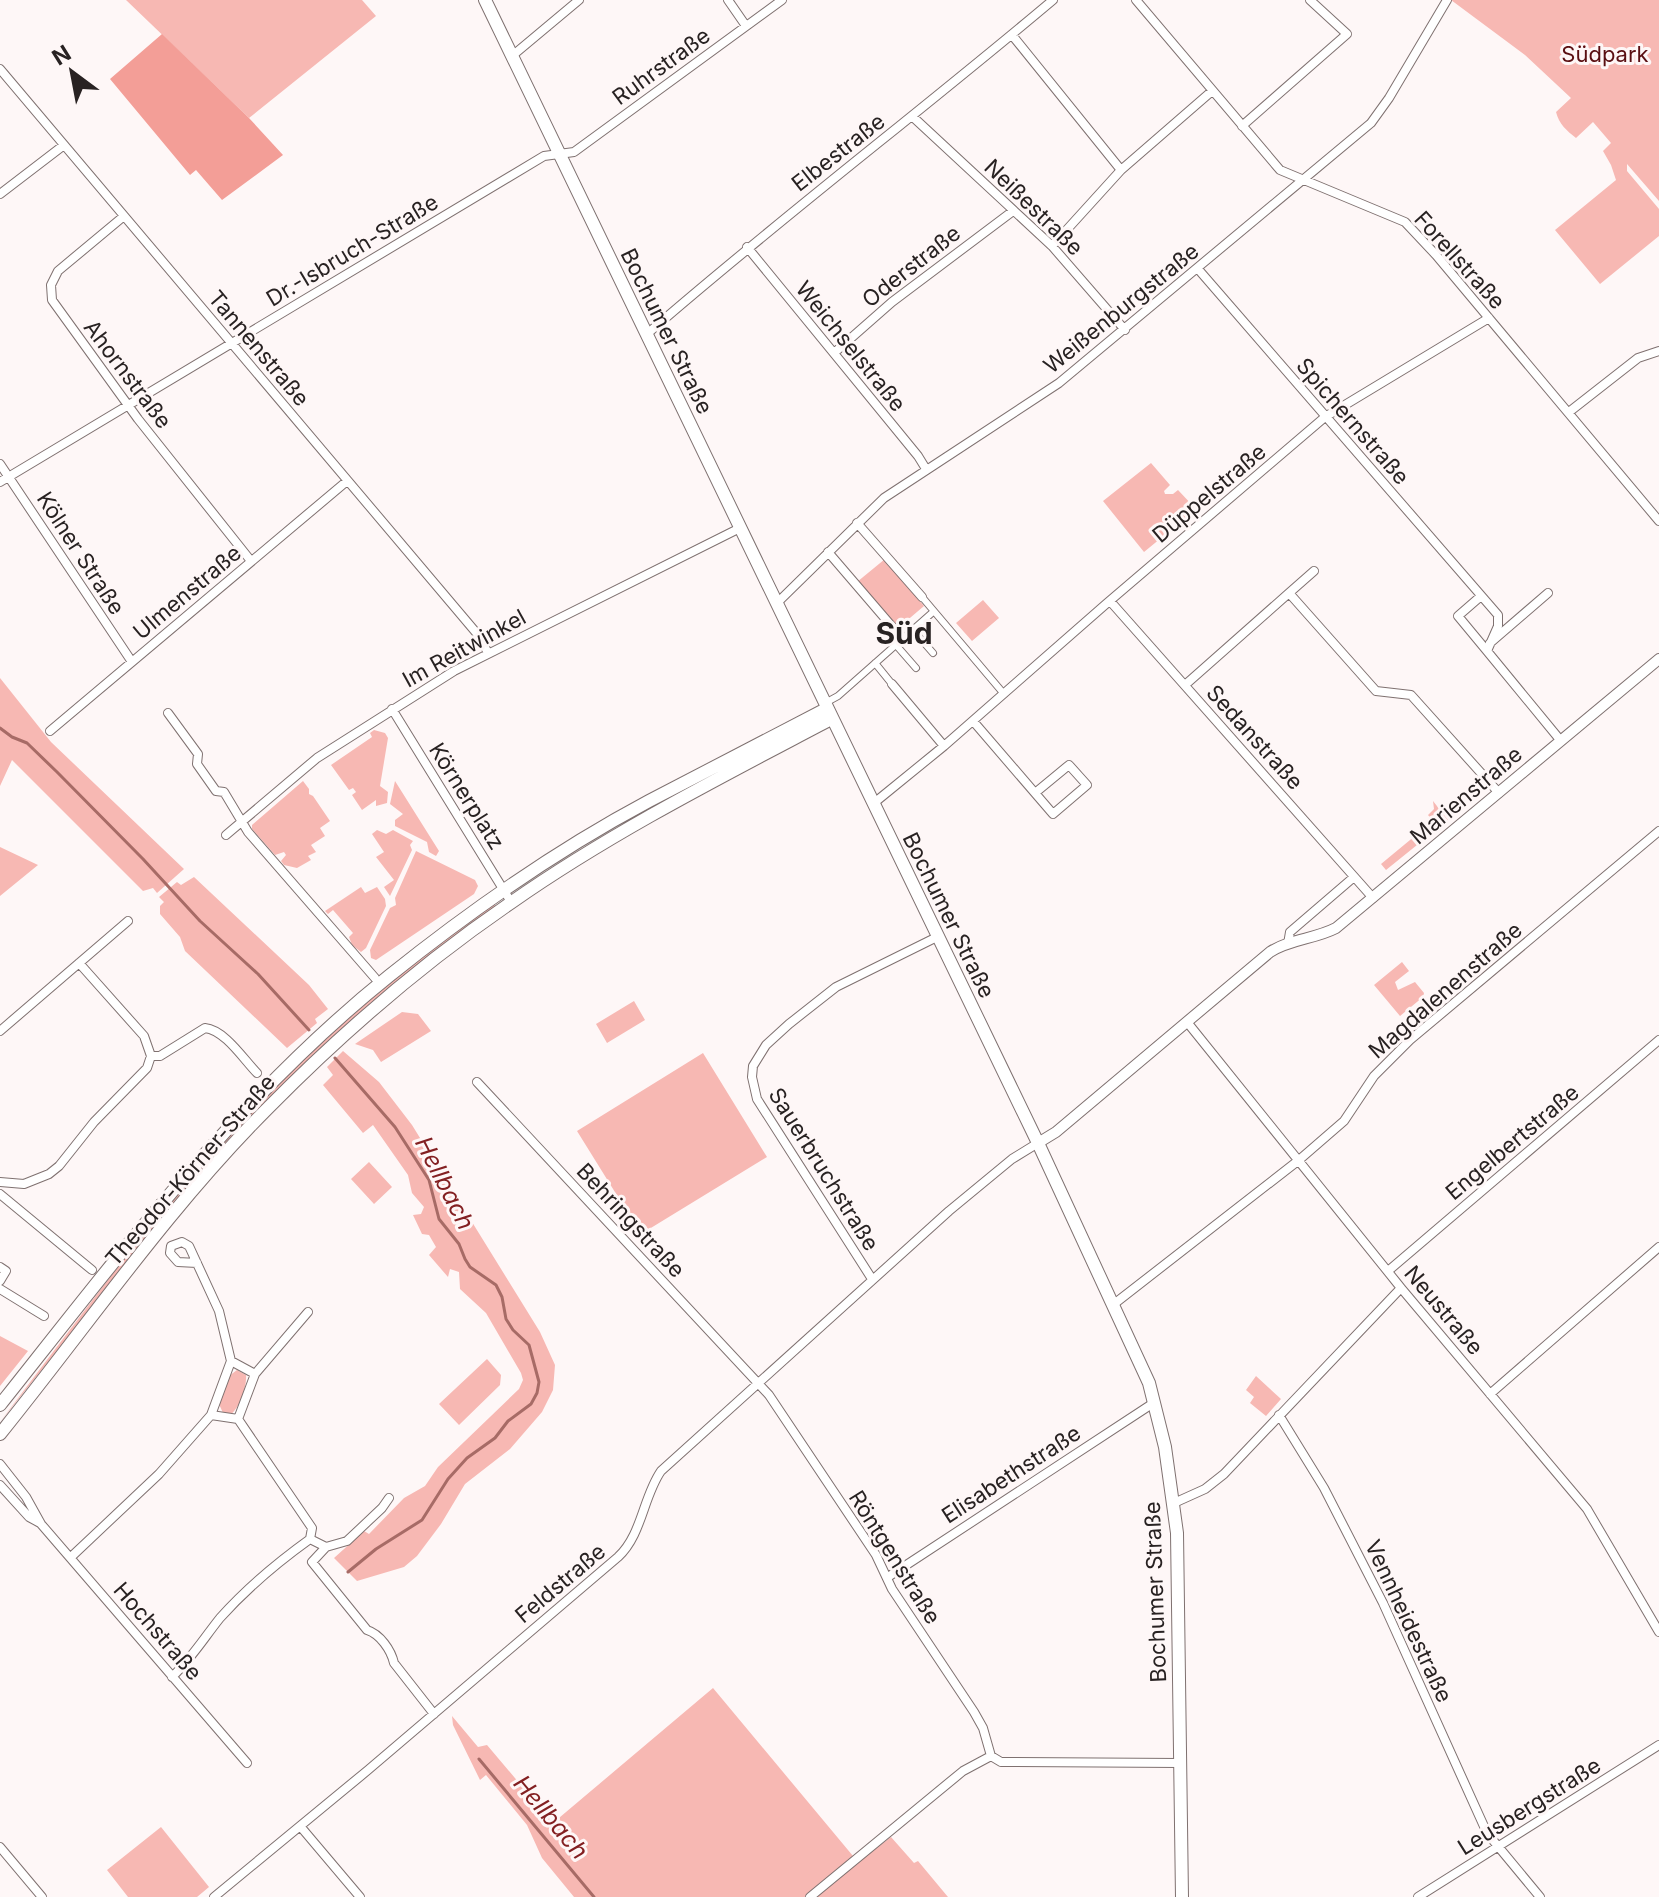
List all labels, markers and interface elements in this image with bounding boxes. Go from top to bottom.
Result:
street label: Ruhrstraße [607,22,715,110]
north arrow [32,32,112,112]
text: N [47,40,75,71]
park label: Südpark [1561,41,1649,67]
street label: Elbestraße [786,108,890,196]
street label: Neißestraße [979,154,1089,260]
street label: Dr.-Isbruch-Straße [261,188,443,312]
street label: Forellstraße [1409,206,1511,314]
street label: Oderstraße [857,220,965,312]
street label: Weißenburgstraße [1038,238,1204,378]
street label: Bochumer Straße [616,244,718,418]
street label: Weichselstraße [791,276,911,416]
street label: Tannenstraße [203,285,315,411]
street label: Ahornstraße [79,315,177,433]
street label: Spichernstraße [1291,353,1415,489]
street label: Düppelstraße [1147,438,1271,548]
street label: Kölner Straße [32,487,130,619]
street label: Ulmenstraße [128,539,246,645]
street label: Im Reitwinkel [398,603,530,693]
district label: Süd [875,615,933,651]
street label: Sedanstraße [1201,679,1309,795]
street label: Körnerplatz [424,738,510,854]
street label: Marienstraße [1405,741,1527,849]
street label: Bochumer Straße [898,828,1000,1002]
street label: Magdalenenstraße [1363,916,1527,1064]
street label: Theodor-Körner-Straße [100,1069,280,1271]
street label: Engelbertstraße [1440,1079,1584,1205]
street label: Sauerbruchstraße [763,1083,885,1255]
water label: Hellbach [409,1132,481,1234]
street label: Behringstraße [572,1158,690,1282]
street label: Neustraße [1399,1260,1489,1360]
street label: Elisabethstraße [937,1419,1085,1529]
street label: Röntgenstraße [844,1486,946,1628]
street label: Bochumer Straße [1139,1501,1171,1683]
street label: Vennheidestraße [1360,1536,1458,1706]
street label: Feldstraße [510,1538,610,1628]
street label: Hochstraße [109,1577,207,1685]
street label: Leusbergstraße [1453,1752,1605,1860]
water label: Hellbach [508,1769,594,1865]

